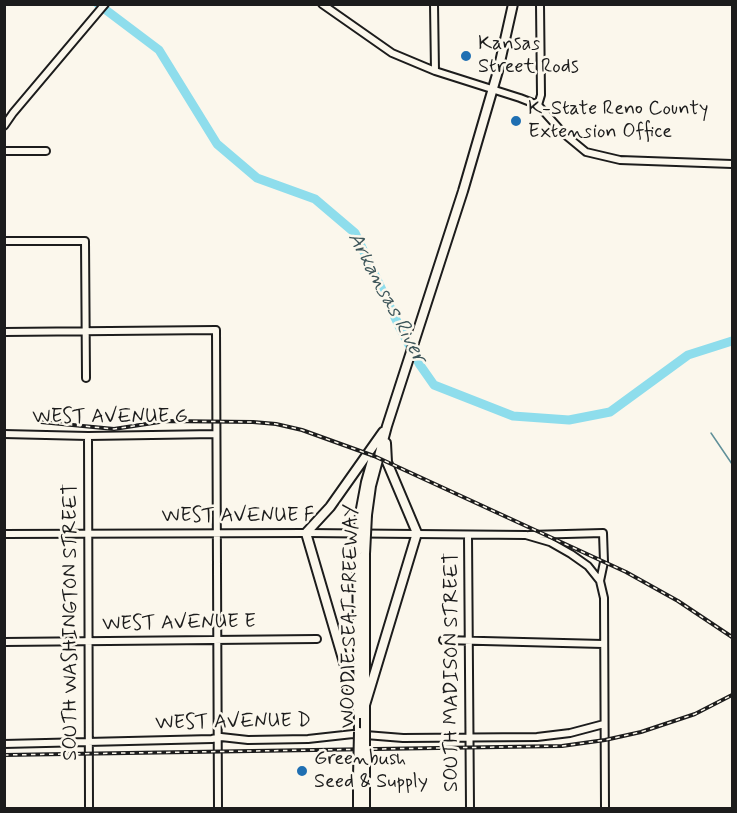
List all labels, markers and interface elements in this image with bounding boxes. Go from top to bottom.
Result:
place label: Kansas Street Rods [478,33,579,80]
marker: Kansas Street Rods [459,49,473,63]
place label: K-State Reno County Extension Office [528,98,708,145]
marker: K-State Reno County Extension Office [509,114,523,128]
water label: Arkansas River [341,228,431,368]
street label: WEST AVENUE G [32,406,188,430]
street label: SOUTH WASHINGTON STREET [60,483,84,761]
street label: WOODIE SEAT FREEWAY [337,504,365,728]
street label: WEST AVENUE F [162,505,314,529]
street label: SOUTH MADISON STREET [441,552,465,792]
street label: WEST AVENUE E [102,611,256,637]
street label: WEST AVENUE D [155,710,311,736]
place label: Greenbush Seed & Supply [314,748,428,795]
marker: Greenbush Seed & Supply [295,764,309,778]

